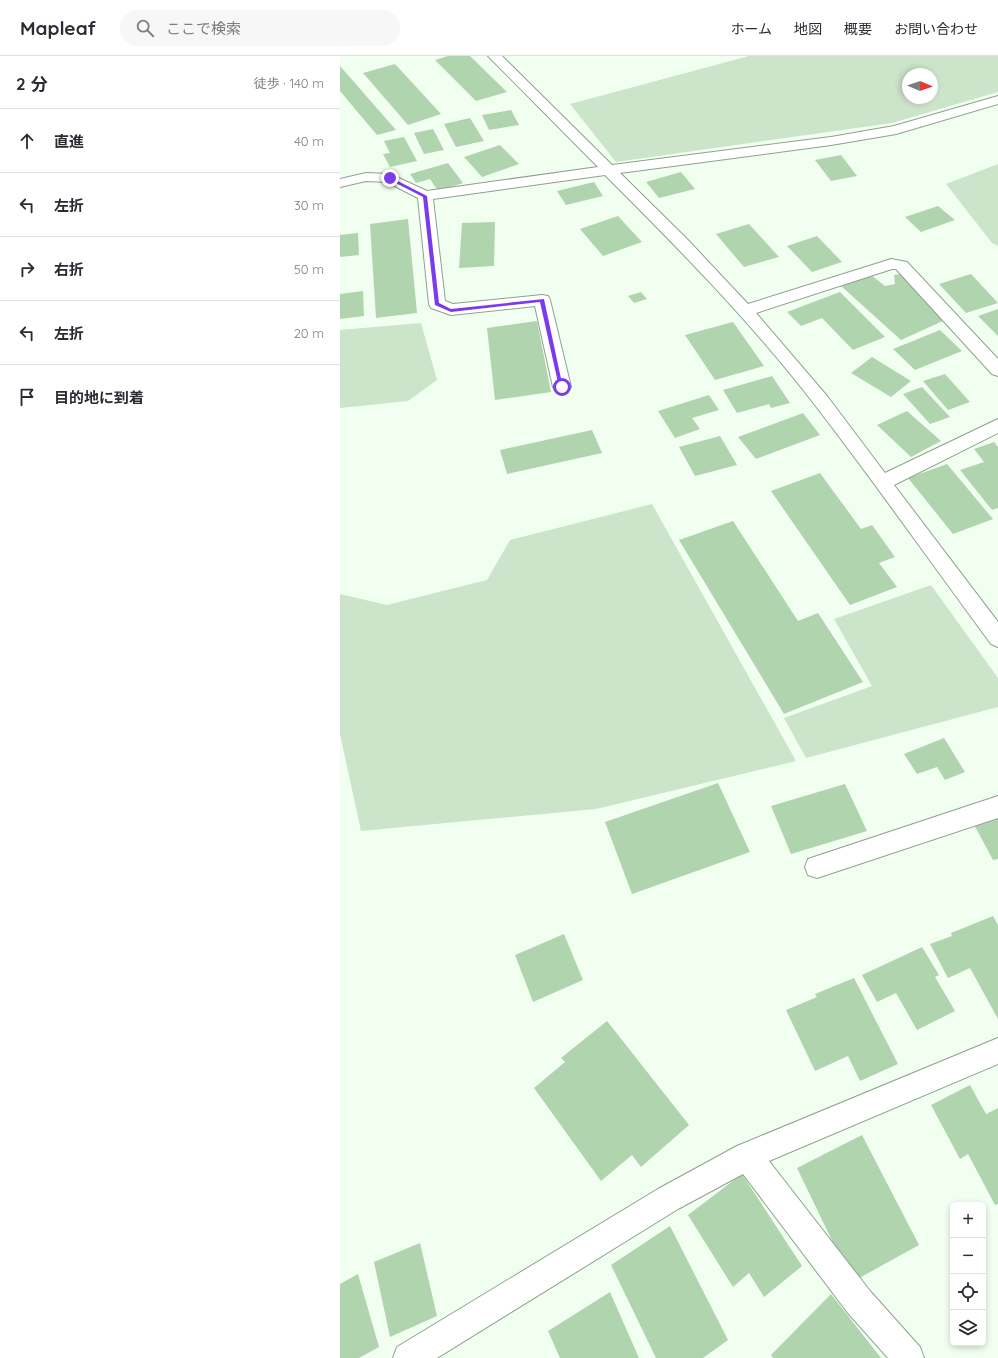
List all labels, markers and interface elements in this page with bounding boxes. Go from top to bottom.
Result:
search box [120,10,400,46]
text: Mapleaf [20,16,96,40]
icon: search [134,17,156,39]
text: ここで検索 [166,19,241,38]
text: ホーム [730,20,772,38]
text: 地図 [794,20,822,38]
text: 概要 [844,20,872,38]
text: お問い合わせ [894,20,978,38]
north arrow [902,68,938,104]
text: 2 分 [16,73,47,94]
text: 徒歩 · 140 m [254,75,324,91]
icon: ahead [16,130,38,152]
text: 直進 [54,132,84,151]
text: 40 m [294,133,324,149]
route end [381,169,399,187]
icon: left [16,194,38,216]
text: 左折 [54,196,84,215]
text: 30 m [294,197,324,213]
icon: right [16,258,38,280]
text: 右折 [54,260,84,279]
text: 50 m [294,261,324,277]
icon: left [16,322,38,344]
text: 左折 [54,324,84,343]
text: 20 m [294,325,324,341]
route start [553,378,571,396]
icon: arrive [16,386,38,408]
text: 目的地に到着 [54,388,144,407]
map controls [950,1202,986,1346]
button: + [950,1202,986,1238]
button: − [950,1238,986,1274]
button: locate [950,1274,986,1310]
button: layers [950,1310,986,1346]

